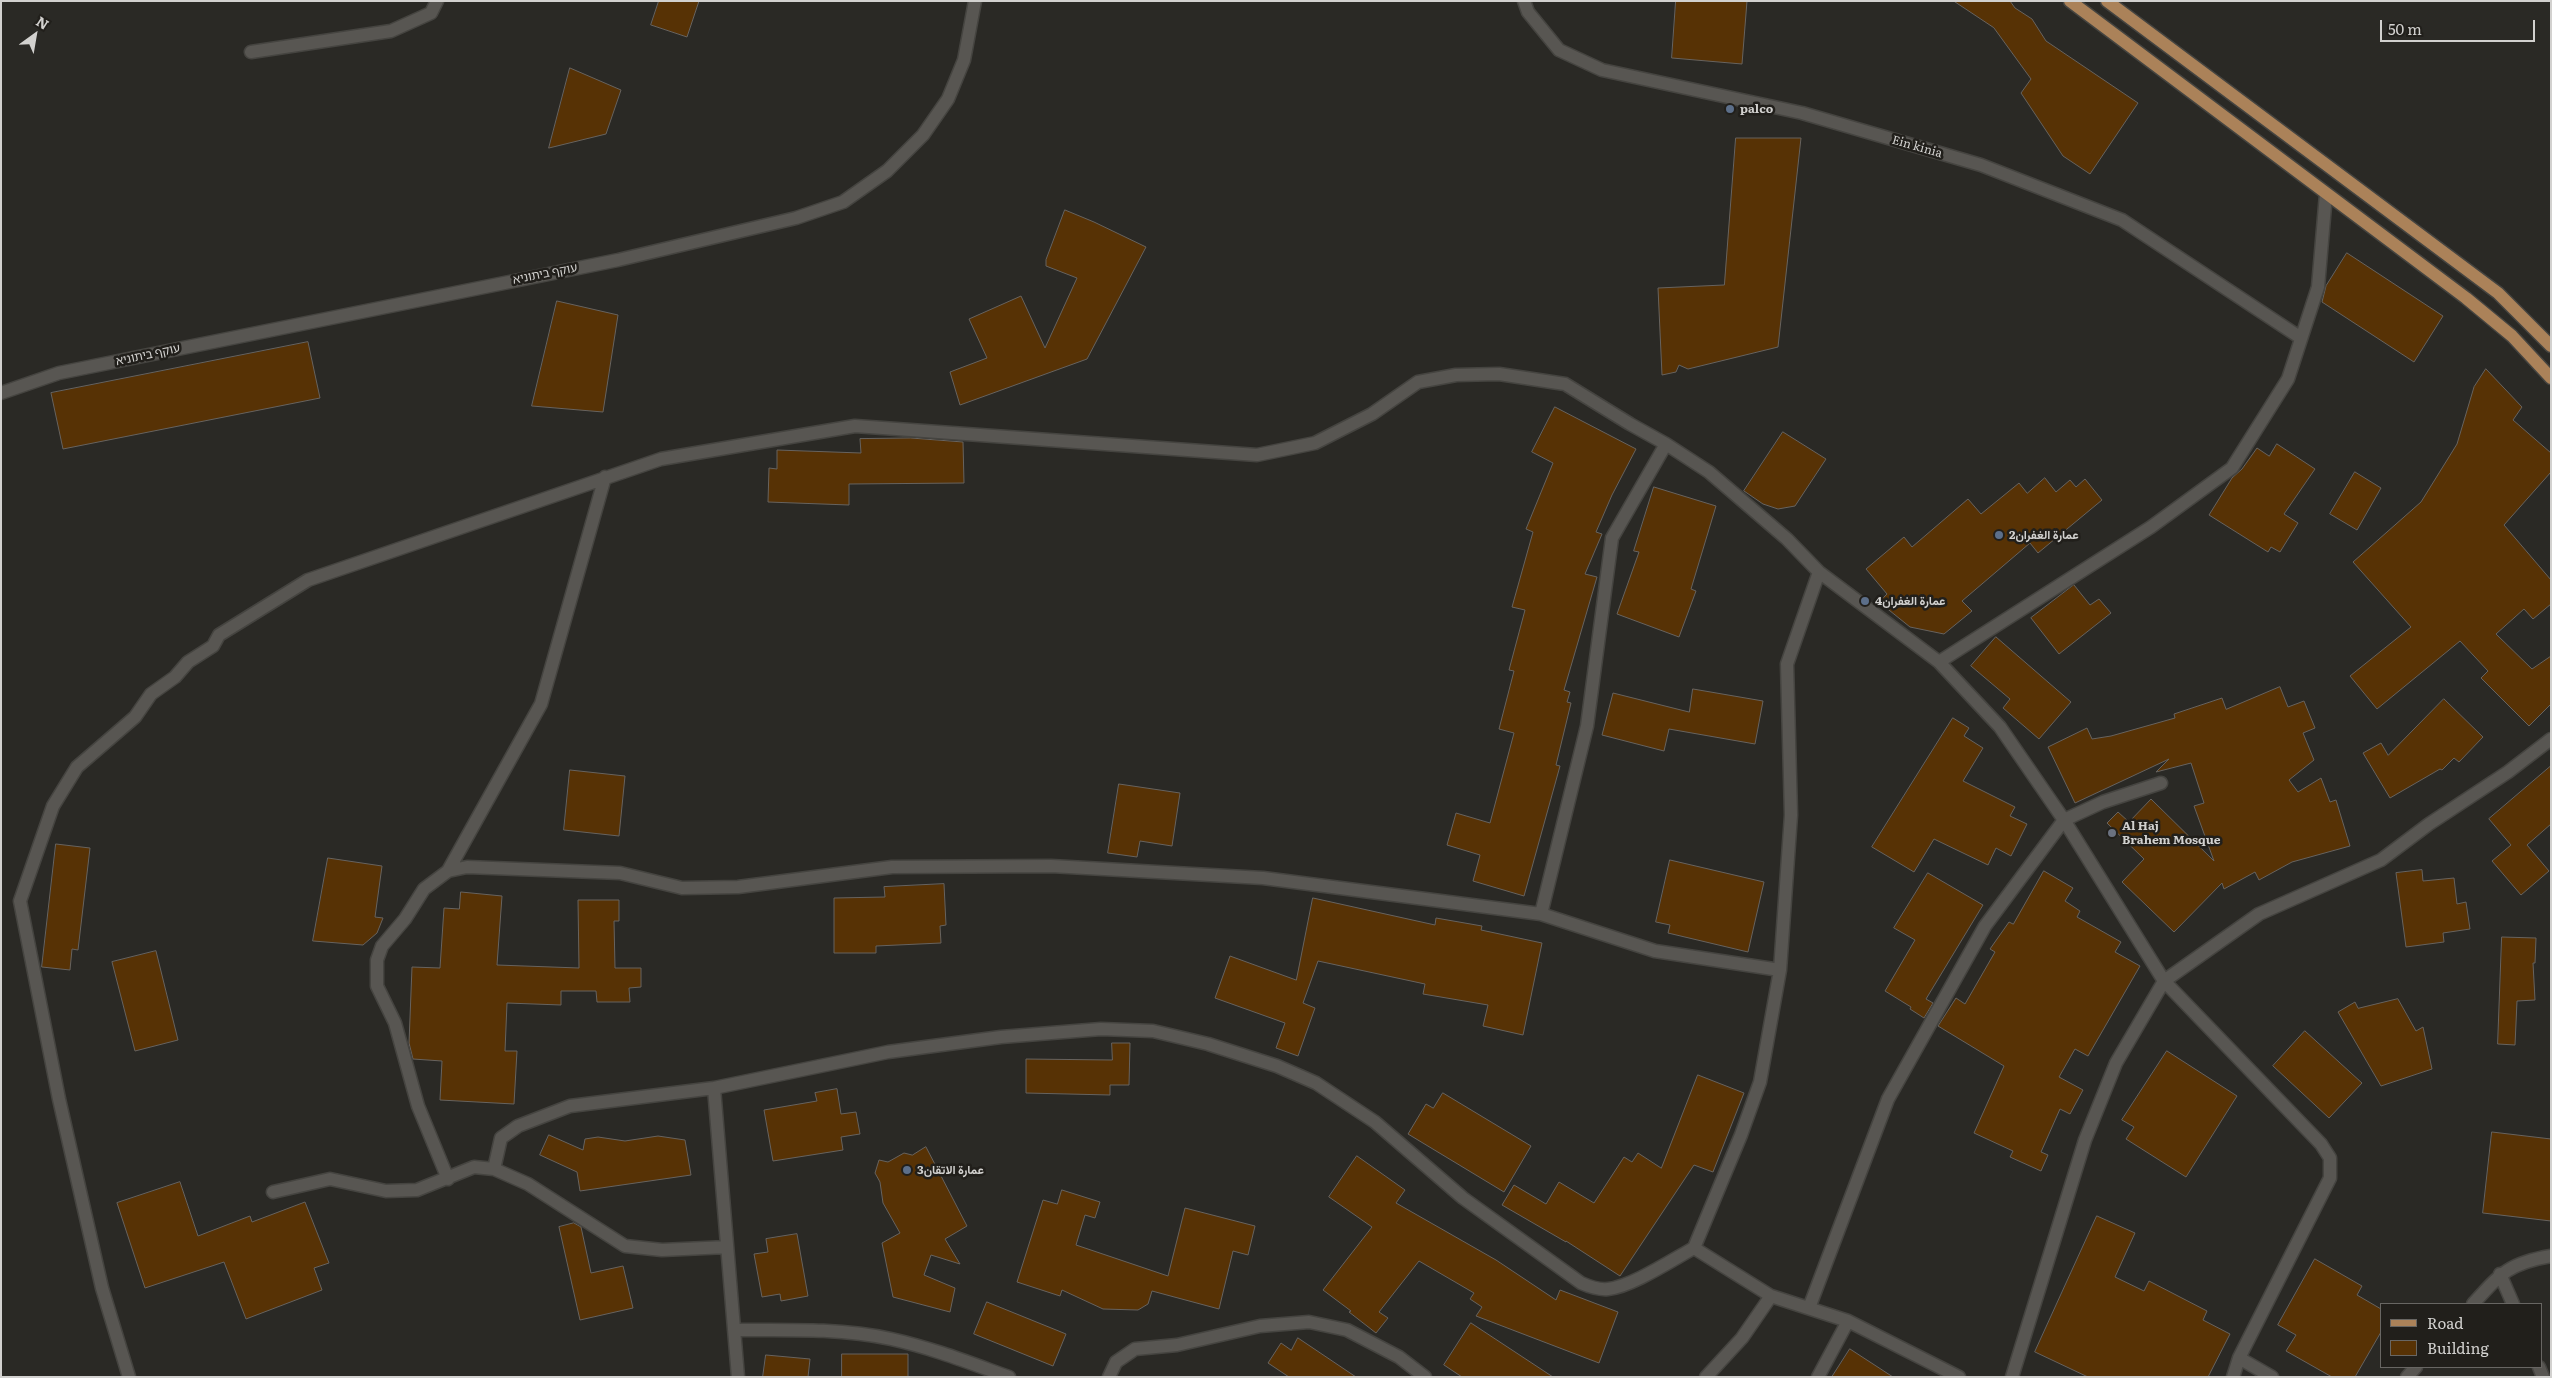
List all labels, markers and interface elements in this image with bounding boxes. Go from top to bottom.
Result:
north arrow [10,10,60,60]
scale bar [2382,10,2537,42]
text: N [33,11,53,34]
text: 50 m [2388,17,2422,40]
place label: palco [1740,102,1773,116]
marker: palco [1724,103,1736,115]
street label: Ein kinia [1890,133,1944,161]
street label: עוקף ביתוניא [511,261,579,287]
street label: עוקף ביתוניא [114,341,182,369]
place label: عمارة الغفران2 [2009,528,2079,542]
marker: عمارة الغفران2 [1993,529,2005,541]
place label: عمارة الغفران4 [1875,594,1945,608]
marker: عمارة الغفران4 [1859,595,1871,607]
place label: Al Haj Brahem Mosque [2122,819,2221,847]
marker: Al Haj Brahem Mosque [2106,827,2118,839]
place label: عمارة الاتقان3 [917,1163,984,1177]
marker: عمارة الاتقان3 [901,1164,913,1176]
legend [2380,1303,2542,1368]
text: Road [2427,1311,2463,1334]
text: Building [2427,1336,2489,1359]

